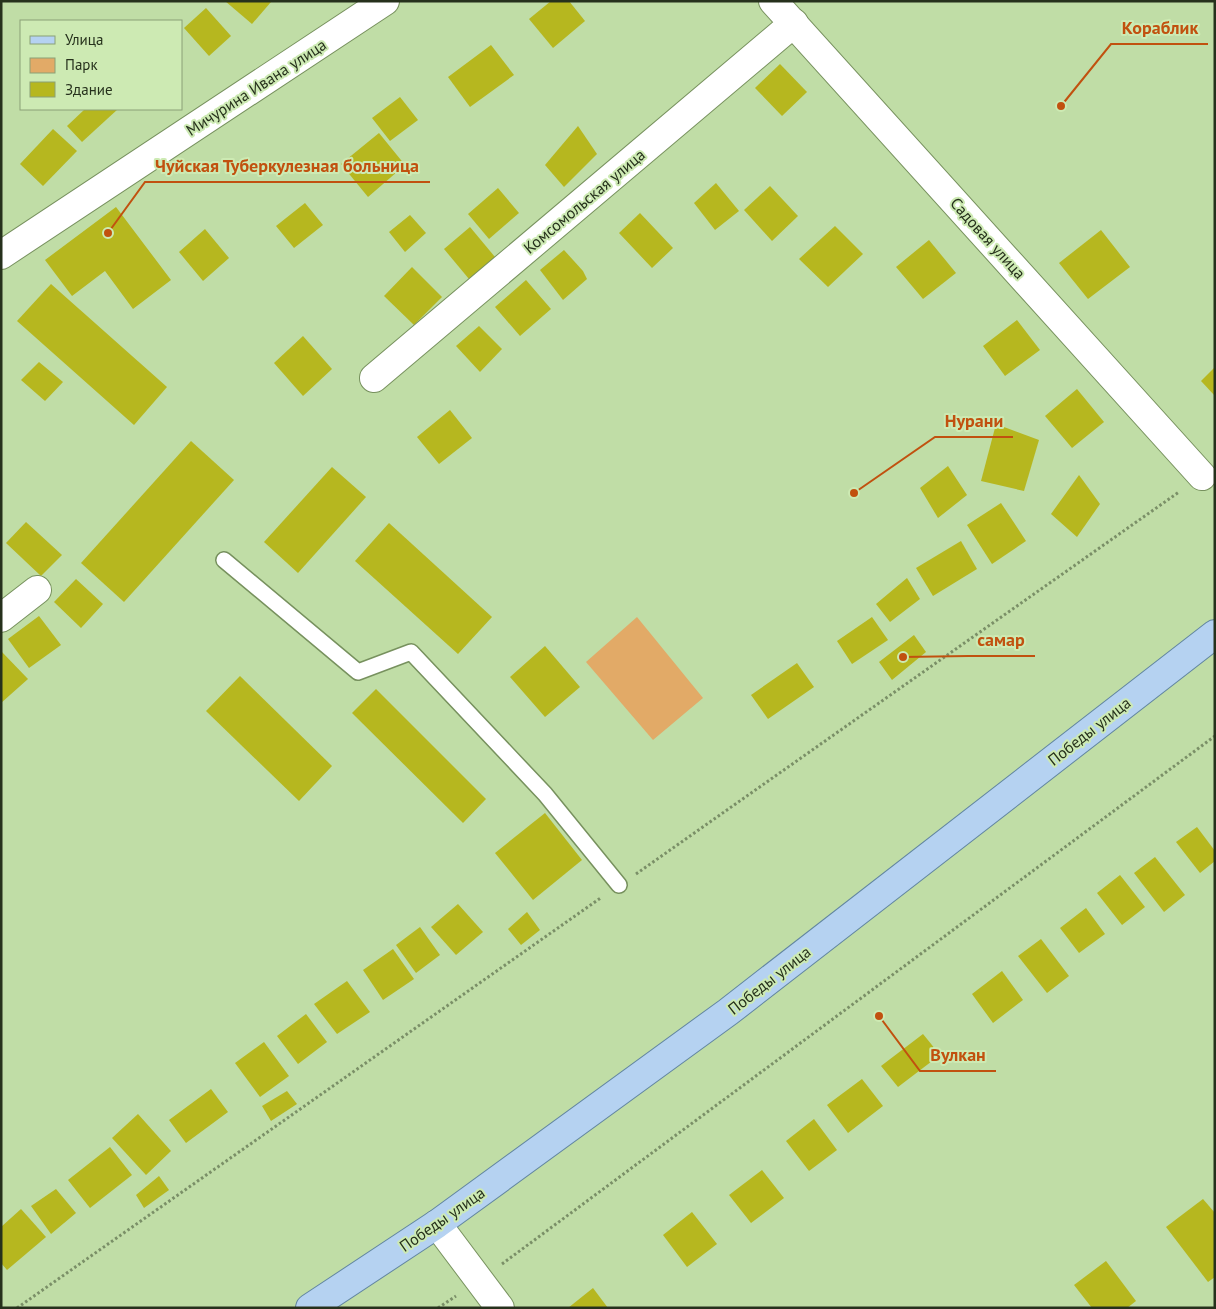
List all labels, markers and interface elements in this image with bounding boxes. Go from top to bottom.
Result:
callout: Кораблик [1111,11,1208,44]
text: Кораблик [1122,16,1198,39]
legend [20,20,182,110]
text: Улица [65,30,103,49]
street label: Мичурина Ивана улица [182,34,330,140]
text: Парк [65,55,98,74]
text: Здание [65,80,113,99]
street label: Комсомольская улица [519,144,649,258]
callout: Чуйская Туберкулезная больница [145,149,430,182]
text: Чуйская Туберкулезная больница [155,154,419,177]
street label: Садовая улица [946,193,1030,283]
callout: Нурани [935,404,1013,437]
text: Нурани [945,409,1003,432]
callout: самар [968,623,1035,656]
text: самар [977,628,1025,651]
street label: Победы улица [1044,692,1134,770]
street label: Победы улица [724,941,814,1019]
callout: Вулкан [920,1038,996,1071]
text: Вулкан [930,1043,986,1066]
street label: Победы улица [395,1182,489,1256]

